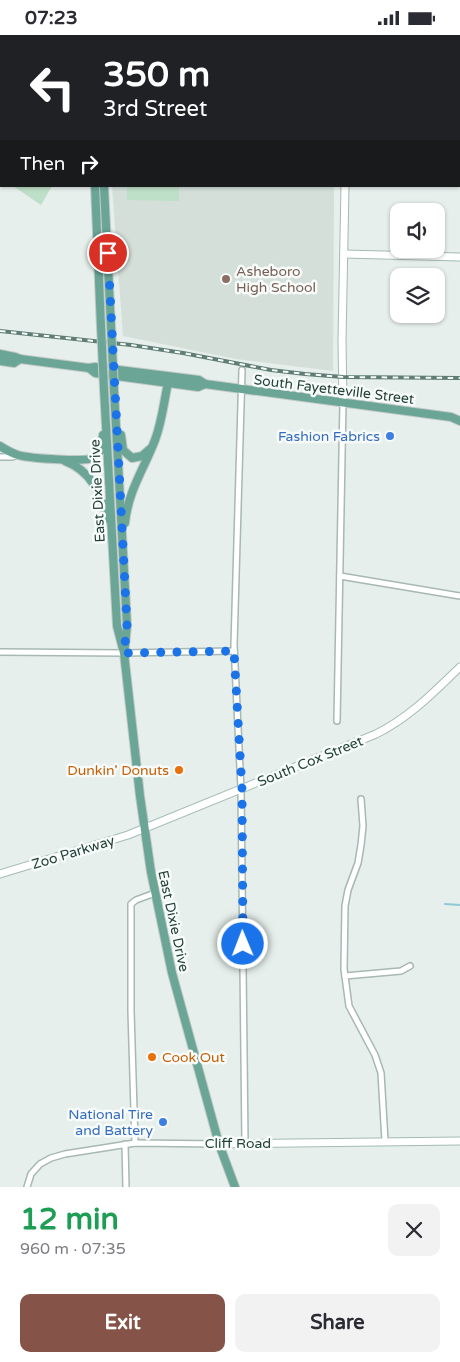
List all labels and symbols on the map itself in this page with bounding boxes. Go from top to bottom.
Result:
pin [87,232,129,274]
place label: Asheboro High School [236,263,316,296]
marker: Asheboro High School [220,273,232,285]
street label: South Fayetteville Street [253,371,416,408]
place label: Fashion Fabrics [278,428,380,445]
marker: Fashion Fabrics [384,430,396,442]
street label: East Dixie Drive [86,439,109,543]
street label: South Cox Street [255,732,366,790]
place label: Dunkin' Donuts [67,762,169,779]
marker: Dunkin' Donuts [173,764,185,776]
street label: Zoo Parkway [30,832,117,873]
street label: East Dixie Drive [154,869,193,973]
position arrow [216,917,268,969]
place label: Cook Out [162,1049,226,1066]
marker: Cook Out [146,1051,158,1063]
place label: National Tire and Battery [68,1106,153,1139]
marker: National Tire and Battery [157,1116,169,1128]
street label: Cliff Road [205,1135,271,1152]

